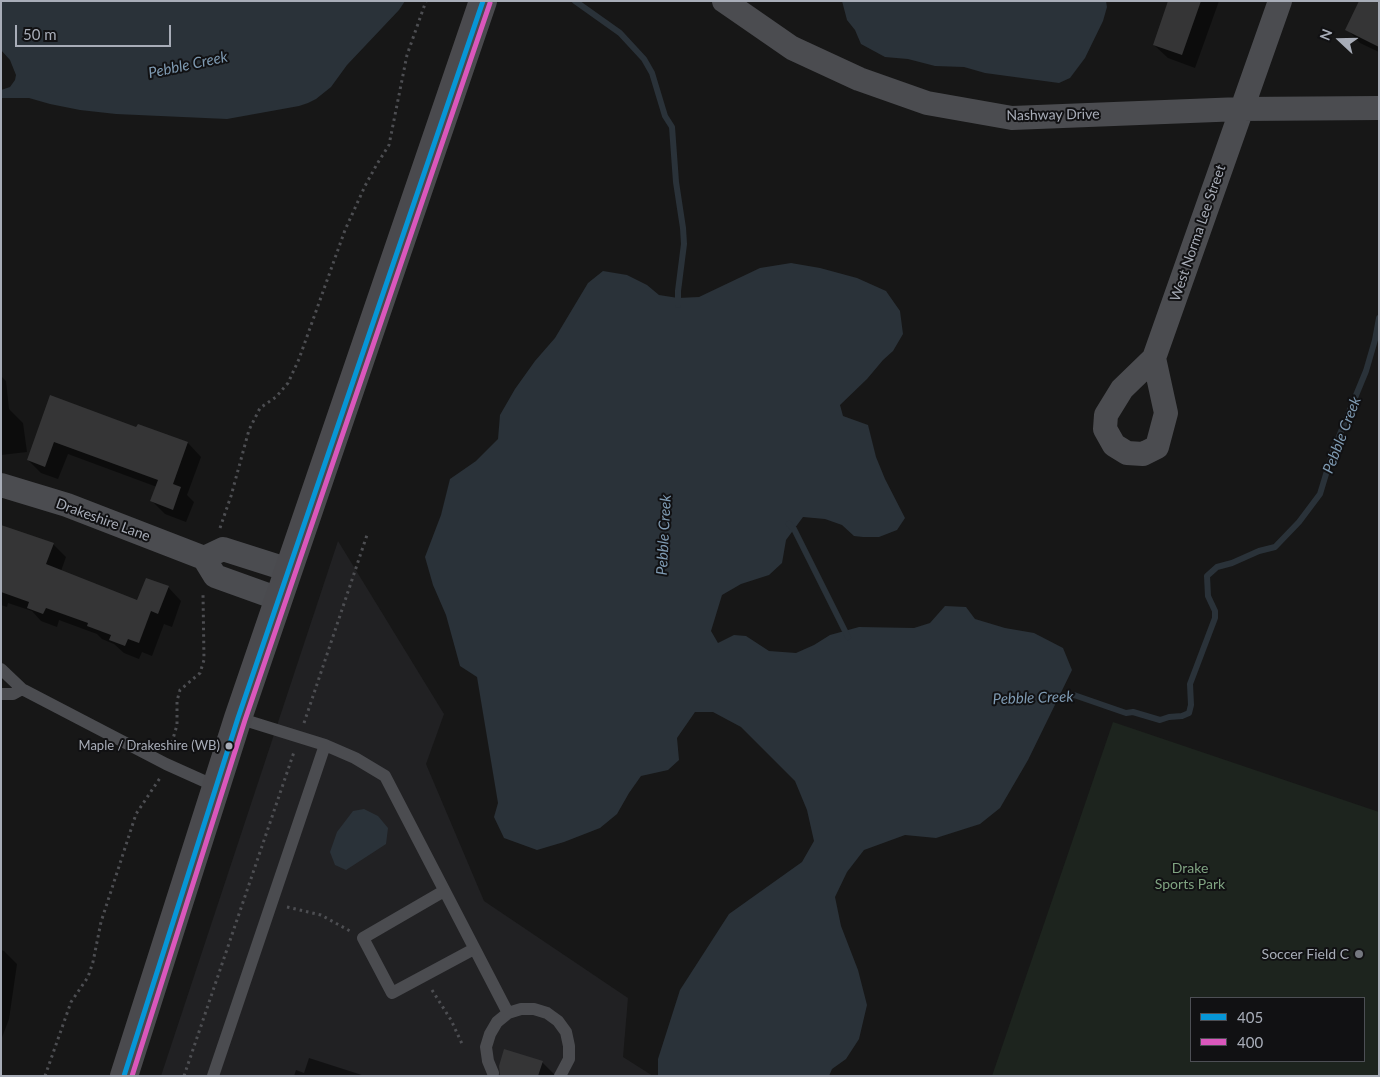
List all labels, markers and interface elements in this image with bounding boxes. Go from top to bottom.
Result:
scale bar [18,15,174,47]
north arrow [1315,15,1365,65]
text: 50 m [23,25,57,43]
text: N [1316,26,1335,43]
water label: Pebble Creek [147,48,229,82]
street label: Nashway Drive [1006,106,1100,124]
street label: West Norma Lee Street [1167,163,1229,303]
water label: Pebble Creek [1319,394,1365,476]
water label: Pebble Creek [653,494,675,576]
street label: Drakeshire Lane [54,495,152,545]
water label: Pebble Creek [992,688,1074,708]
place label: Maple / Drakeshire (WB) [79,738,220,754]
marker: Maple / Drakeshire (WB) [224,741,234,751]
park label: Drake Sports Park [1155,860,1225,892]
place label: Soccer Field C [1262,946,1349,962]
marker: Soccer Field C [1353,948,1365,960]
legend [1190,997,1365,1062]
text: 405 [1237,1008,1263,1026]
text: 400 [1237,1033,1263,1051]

